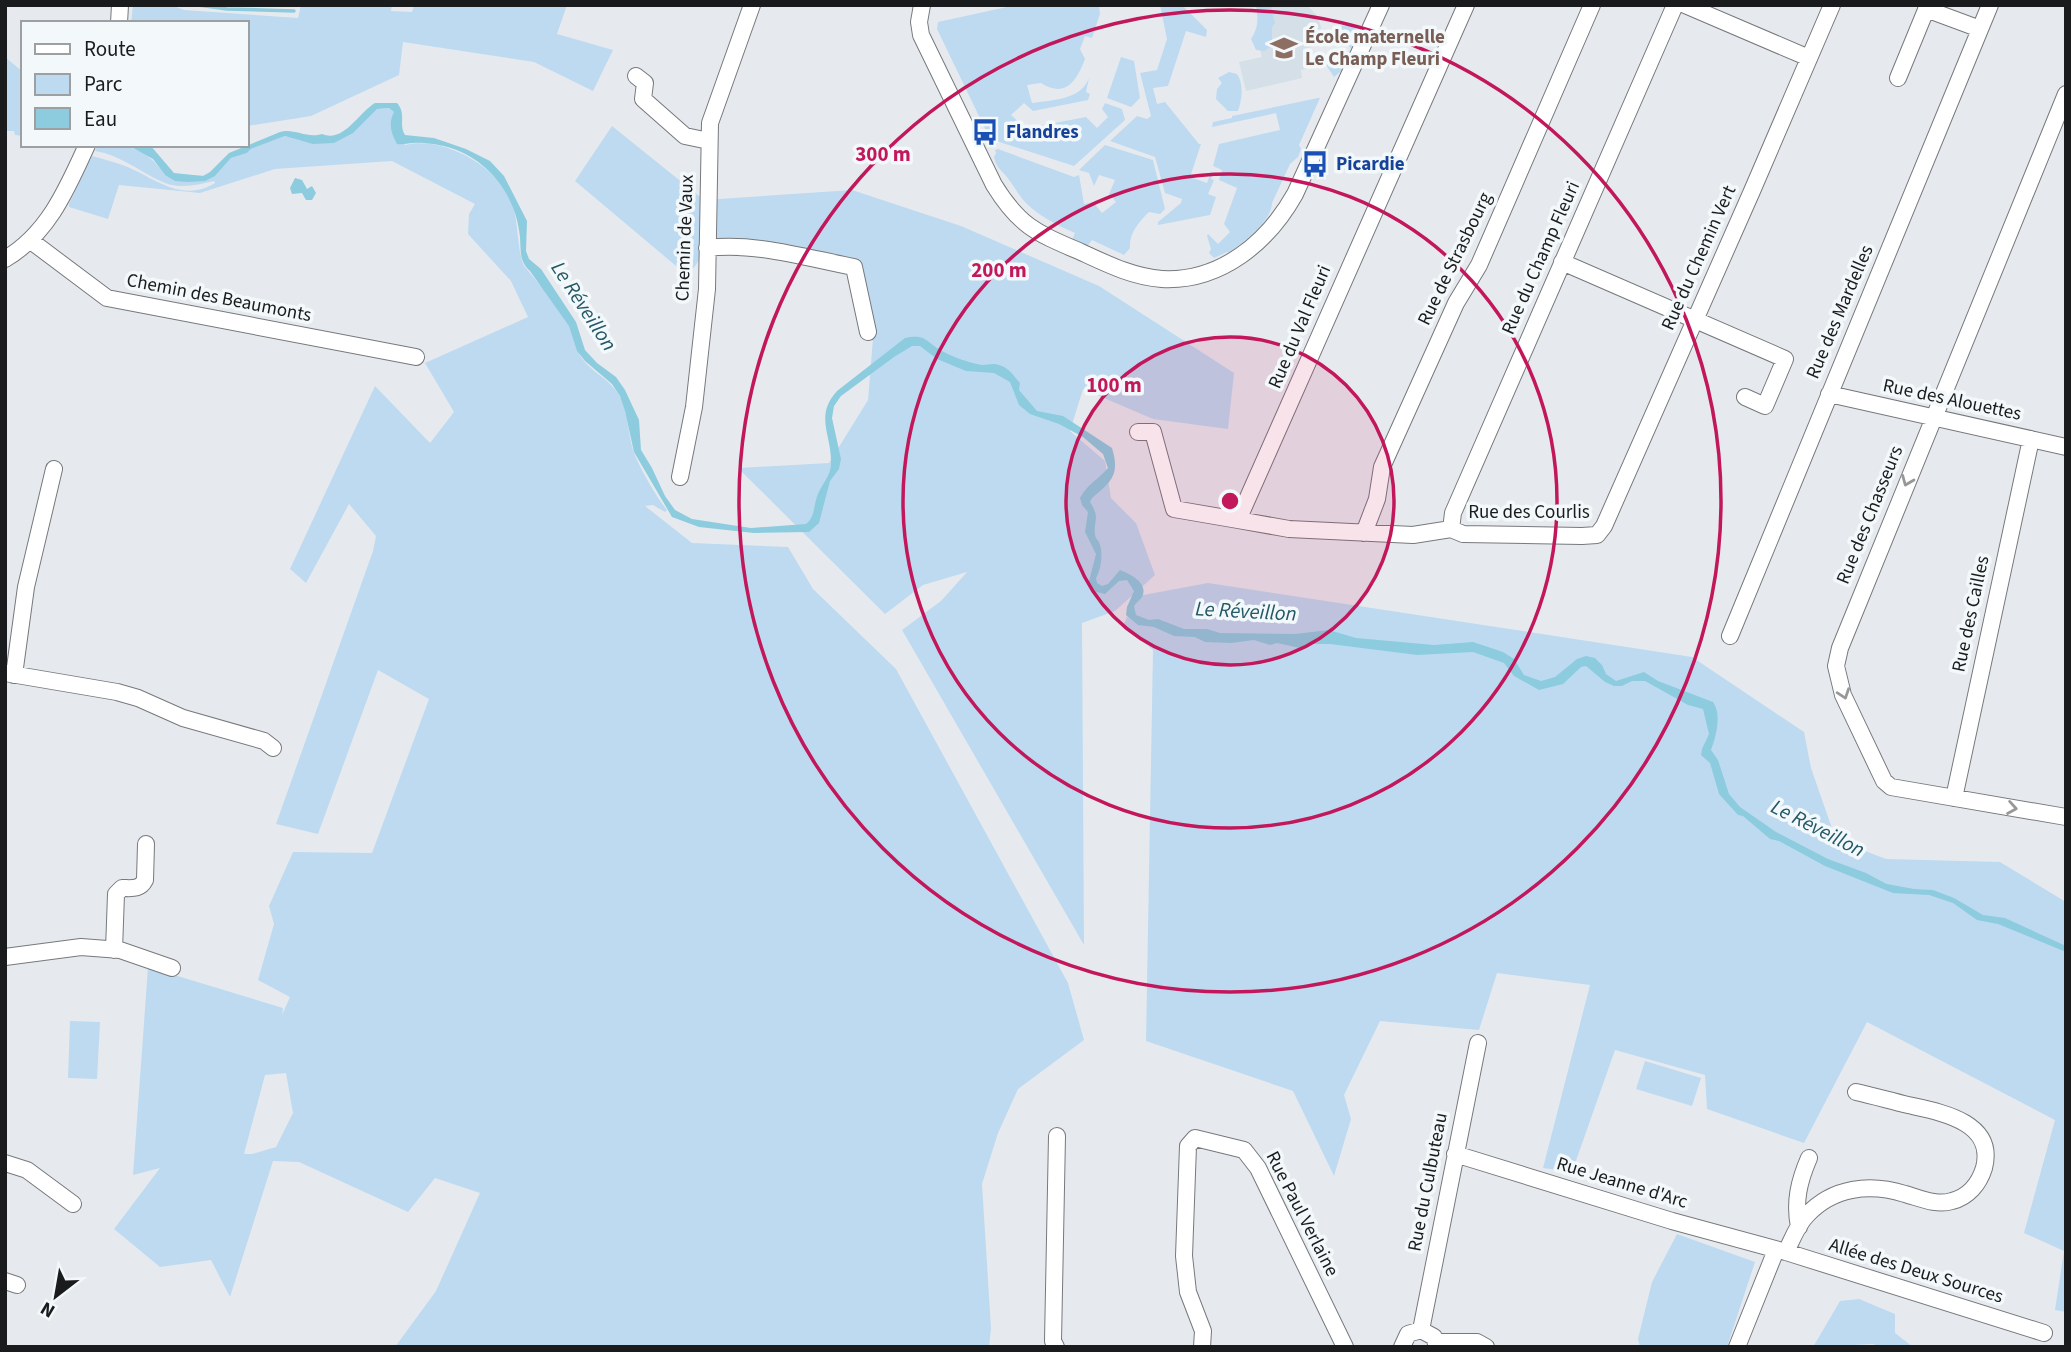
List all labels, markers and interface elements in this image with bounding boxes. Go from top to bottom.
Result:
legend [21,21,248,147]
place label: École maternelle Le Champ Fleuri [1305,24,1445,73]
school or university icon: École maternelle Le Champ Fleuri [1269,33,1299,63]
text: Route [84,34,136,64]
text: Parc [84,69,123,99]
text: Eau [84,104,117,134]
bus stop icon: Flandres [970,117,1000,147]
place label: Flandres [1006,119,1079,146]
text: 300 m [855,139,911,169]
bus stop icon: Picardie [1300,149,1330,179]
place label: Picardie [1336,151,1405,178]
street label: Chemin de Vaux [669,174,701,302]
street label: Rue du Champ Fleuri [1495,177,1587,339]
street label: Rue du Chemin Vert [1655,181,1743,335]
street label: Rue de Strasbourg [1411,188,1499,330]
street label: Rue des Mardelles [1800,241,1880,383]
water label: Le Réveillon [544,255,624,357]
text: 200 m [971,255,1027,285]
street label: Rue du Val Fleuri [1262,261,1338,393]
street label: Chemin des Beaumonts [124,267,314,329]
text: 100 m [1086,370,1142,400]
street label: Rue des Alouettes [1880,372,2024,428]
street label: Rue des Chasseurs [1830,442,1910,588]
one-way arrow [1901,474,1915,486]
centre of rings [1218,489,1242,513]
street label: Rue des Courlis [1468,499,1590,526]
street label: Rue des Cailles [1945,553,1997,675]
water label: Le Réveillon [1194,593,1298,629]
one-way arrow [1836,688,1850,700]
water label: Le Réveillon [1766,792,1870,864]
one-way arrow [2006,800,2018,815]
street label: Rue du Culbuteau [1401,1110,1455,1254]
street label: Rue Paul Verlaine [1259,1147,1345,1281]
street label: Rue Jeanne d'Arc [1553,1150,1691,1216]
street label: Allée des Deux Sources [1826,1232,2006,1310]
north arrow [21,1261,91,1331]
text: N [36,1294,60,1324]

